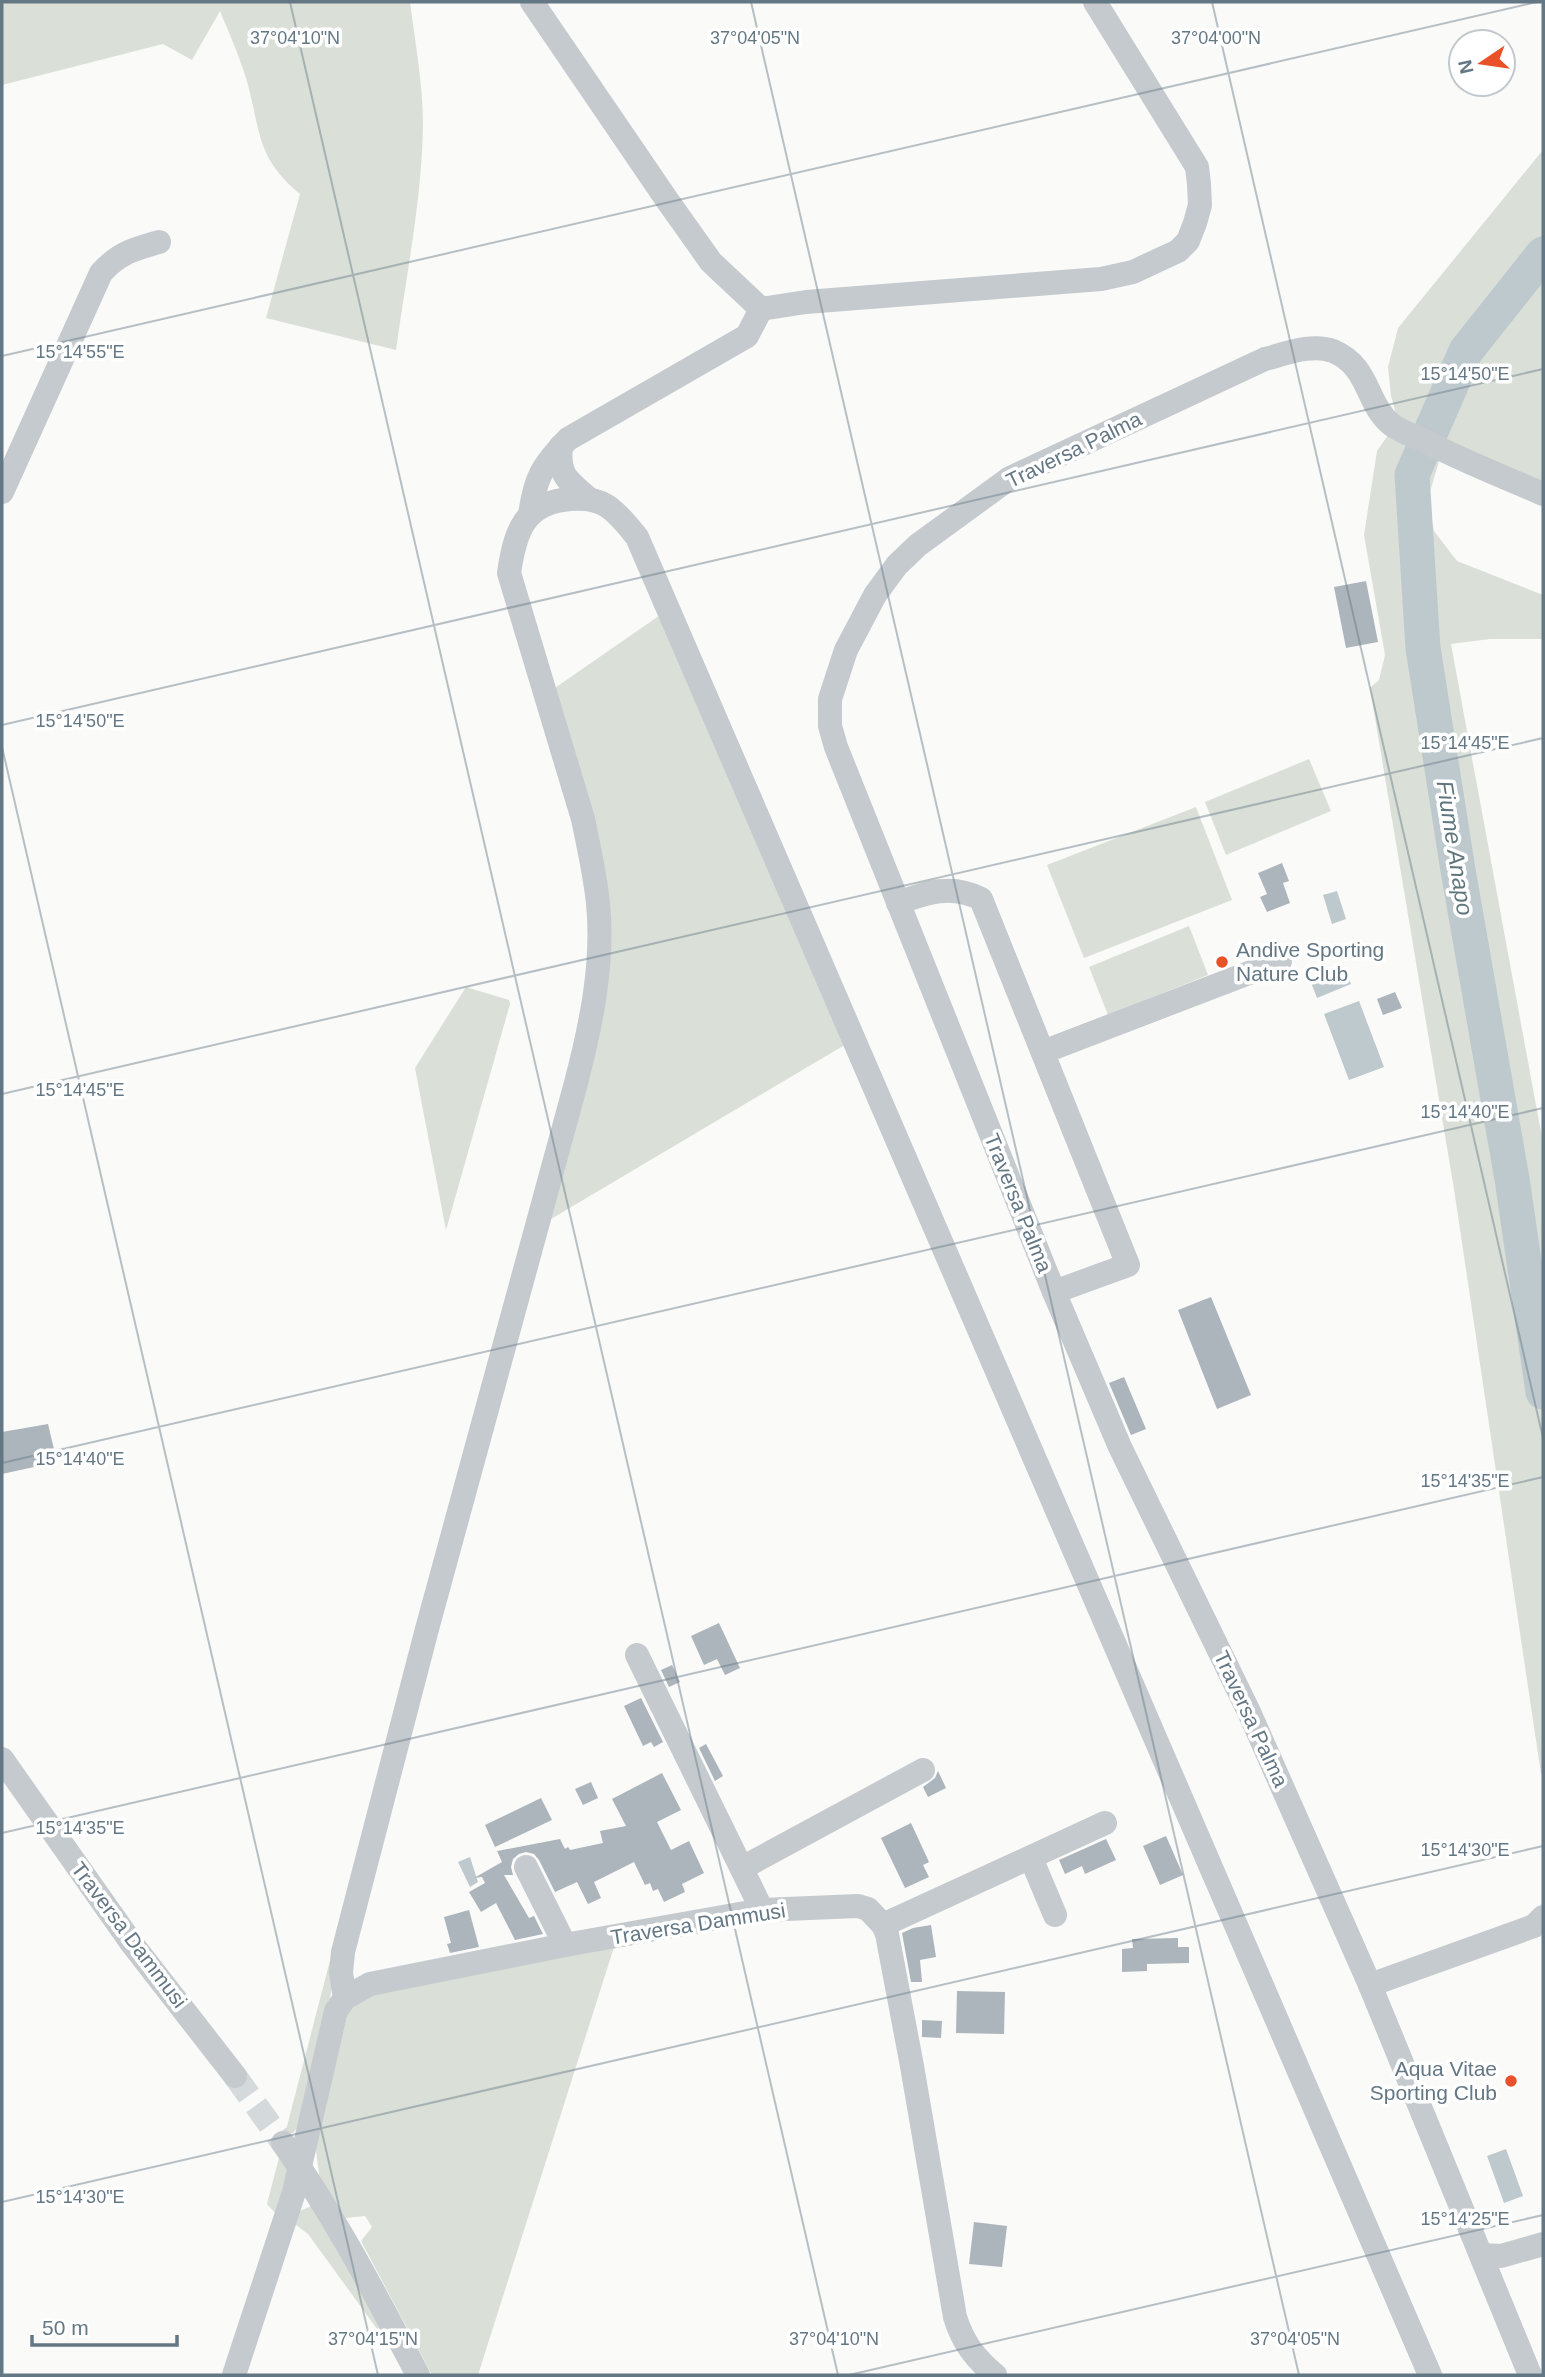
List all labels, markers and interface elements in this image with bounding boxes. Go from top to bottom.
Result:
text: 37°04'10"N [250,28,340,48]
text: 37°04'05"N [710,28,800,48]
text: 37°04'00"N [1171,28,1261,48]
north arrow [1447,28,1517,98]
text: N [1454,58,1478,76]
text: 15°14'55"E [35,342,125,362]
text: 15°14'50"E [1420,364,1510,384]
street label: Traversa Palma [1002,407,1145,492]
text: 15°14'50"E [35,711,125,731]
text: 15°14'45"E [1420,733,1510,753]
water label: Fiume Anapo [1432,779,1479,917]
place label: Andive Sporting Nature Club [1236,938,1384,985]
marker: Andive Sporting Nature Club [1214,954,1230,970]
text: 15°14'45"E [35,1080,125,1100]
text: 15°14'40"E [1420,1102,1510,1122]
street label: Traversa Palma [980,1130,1057,1276]
text: 15°14'40"E [35,1449,125,1469]
text: 15°14'35"E [1420,1471,1510,1491]
street label: Traversa Palma [1210,1647,1293,1791]
text: 15°14'35"E [35,1818,125,1838]
text: 15°14'30"E [1420,1840,1510,1860]
street label: Traversa Dammusi [67,1857,192,2012]
street label: Traversa Dammusi [609,1898,787,1949]
place label: Aqua Vitae Sporting Club [1370,2057,1497,2104]
marker: Aqua Vitae Sporting Club [1503,2073,1519,2089]
text: 15°14'30"E [35,2187,125,2207]
text: 15°14'25"E [1420,2209,1510,2229]
scale bar [32,2304,177,2348]
text: 50 m [42,2316,89,2339]
text: 37°04'15"N [328,2329,418,2349]
text: 37°04'10"N [789,2329,879,2349]
text: 37°04'05"N [1250,2329,1340,2349]

